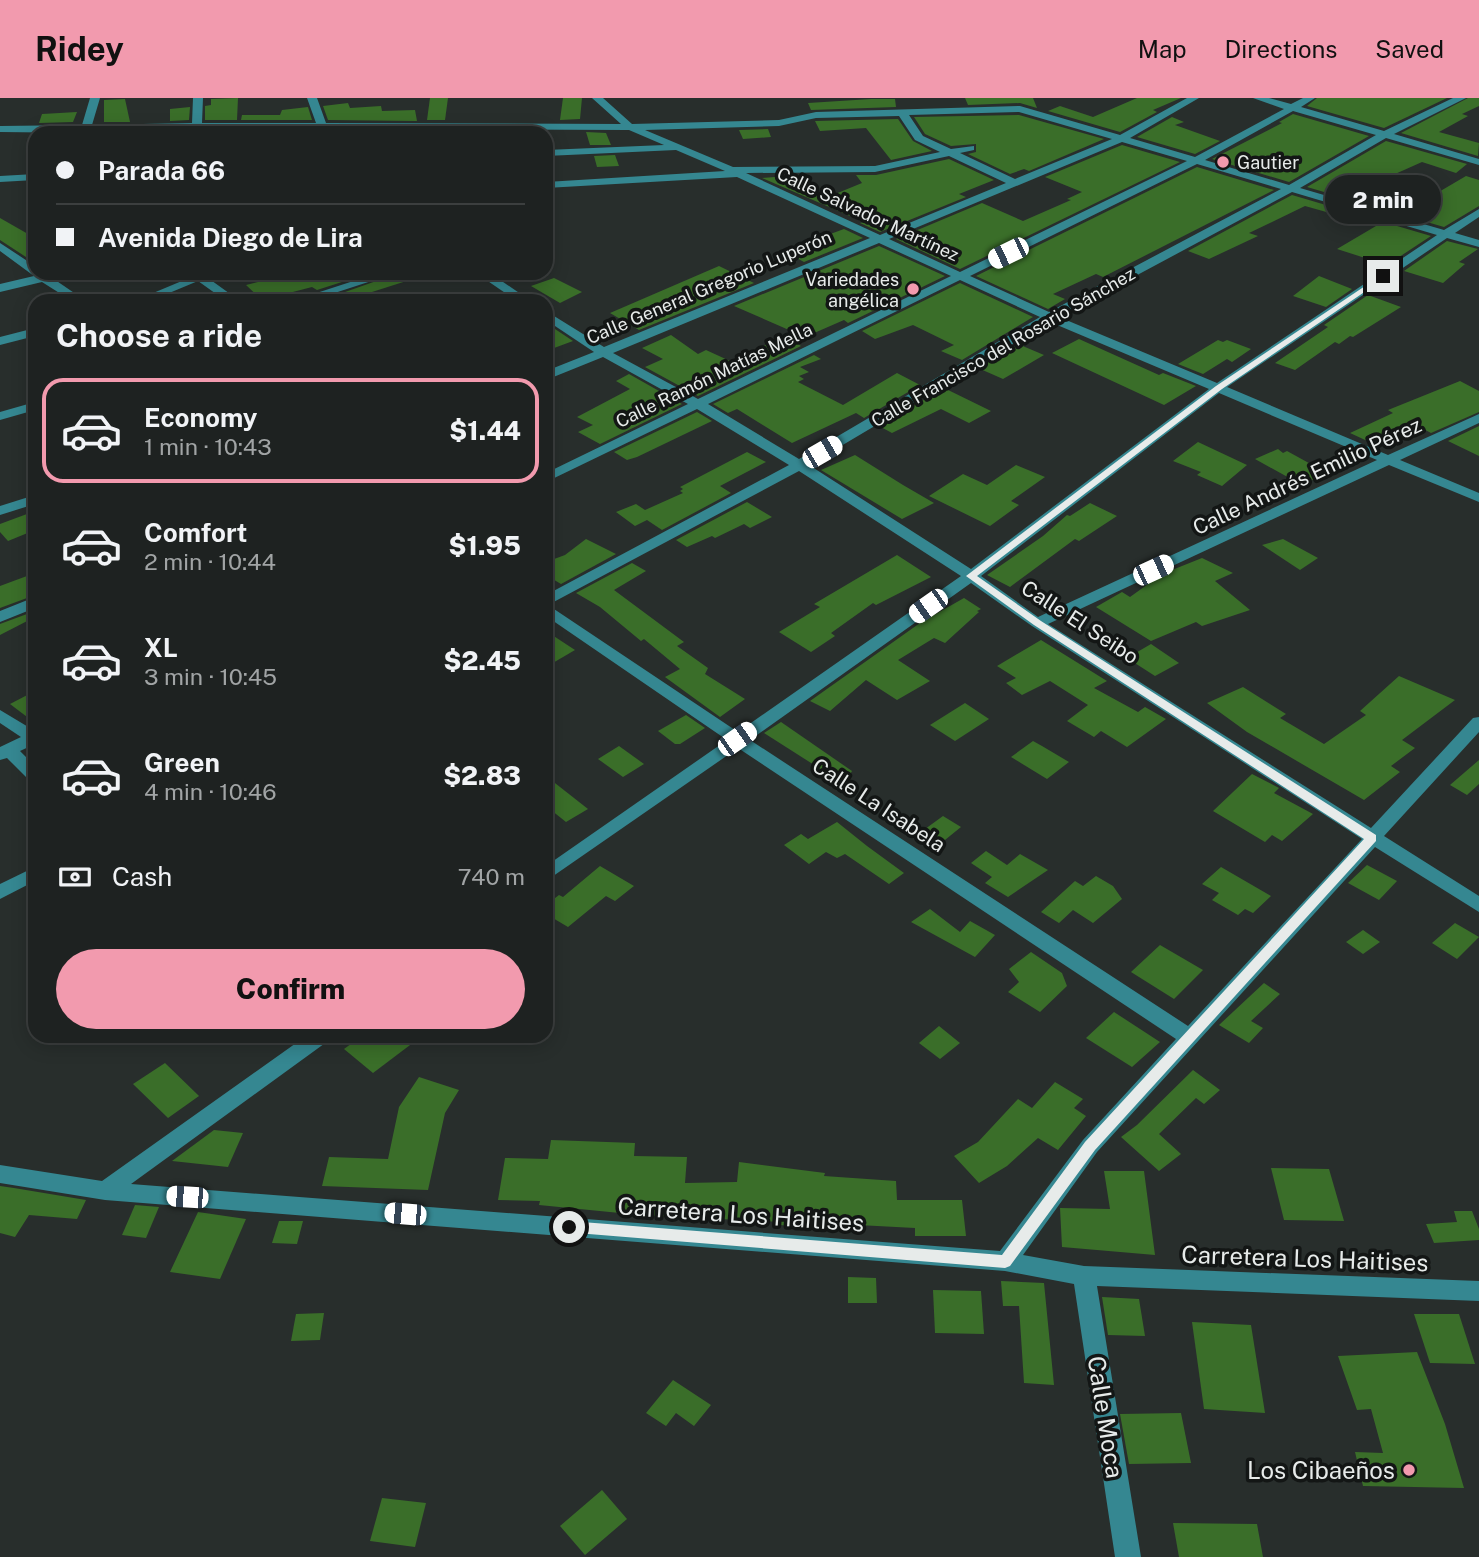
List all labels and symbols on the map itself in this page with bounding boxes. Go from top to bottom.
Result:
place label: Gautier [1237,152,1299,173]
marker: Gautier [1215,154,1231,170]
street label: Calle Salvador Martínez [774,163,962,265]
callout: 2 min [1325,174,1441,223]
street label: Calle General Gregorio Luperón [583,226,835,348]
car [985,234,1032,272]
route end [1367,260,1399,292]
street label: Calle Francisco del Rosario Sánchez [868,263,1138,431]
place label: Variedades angélica [805,269,899,311]
marker: Variedades angélica [905,281,921,297]
street label: Calle Ramón Matías Mella [612,318,816,432]
street label: Calle Andrés Emilio Pérez [1189,412,1425,540]
car [799,432,846,472]
car [1130,552,1177,588]
street label: Calle El Seibo [1017,575,1143,669]
car [905,585,952,627]
car [714,718,761,760]
street label: Calle La Isabela [808,753,950,857]
car [166,1185,209,1209]
street label: Carretera Los Haitises [617,1191,865,1237]
car [384,1202,427,1226]
route start [553,1211,585,1243]
street label: Carretera Los Haitises [1181,1240,1429,1276]
street label: Calle Moca [1083,1354,1129,1480]
place label: Los Cibaeños [1247,1456,1395,1484]
marker: Los Cibaeños [1401,1462,1417,1478]

